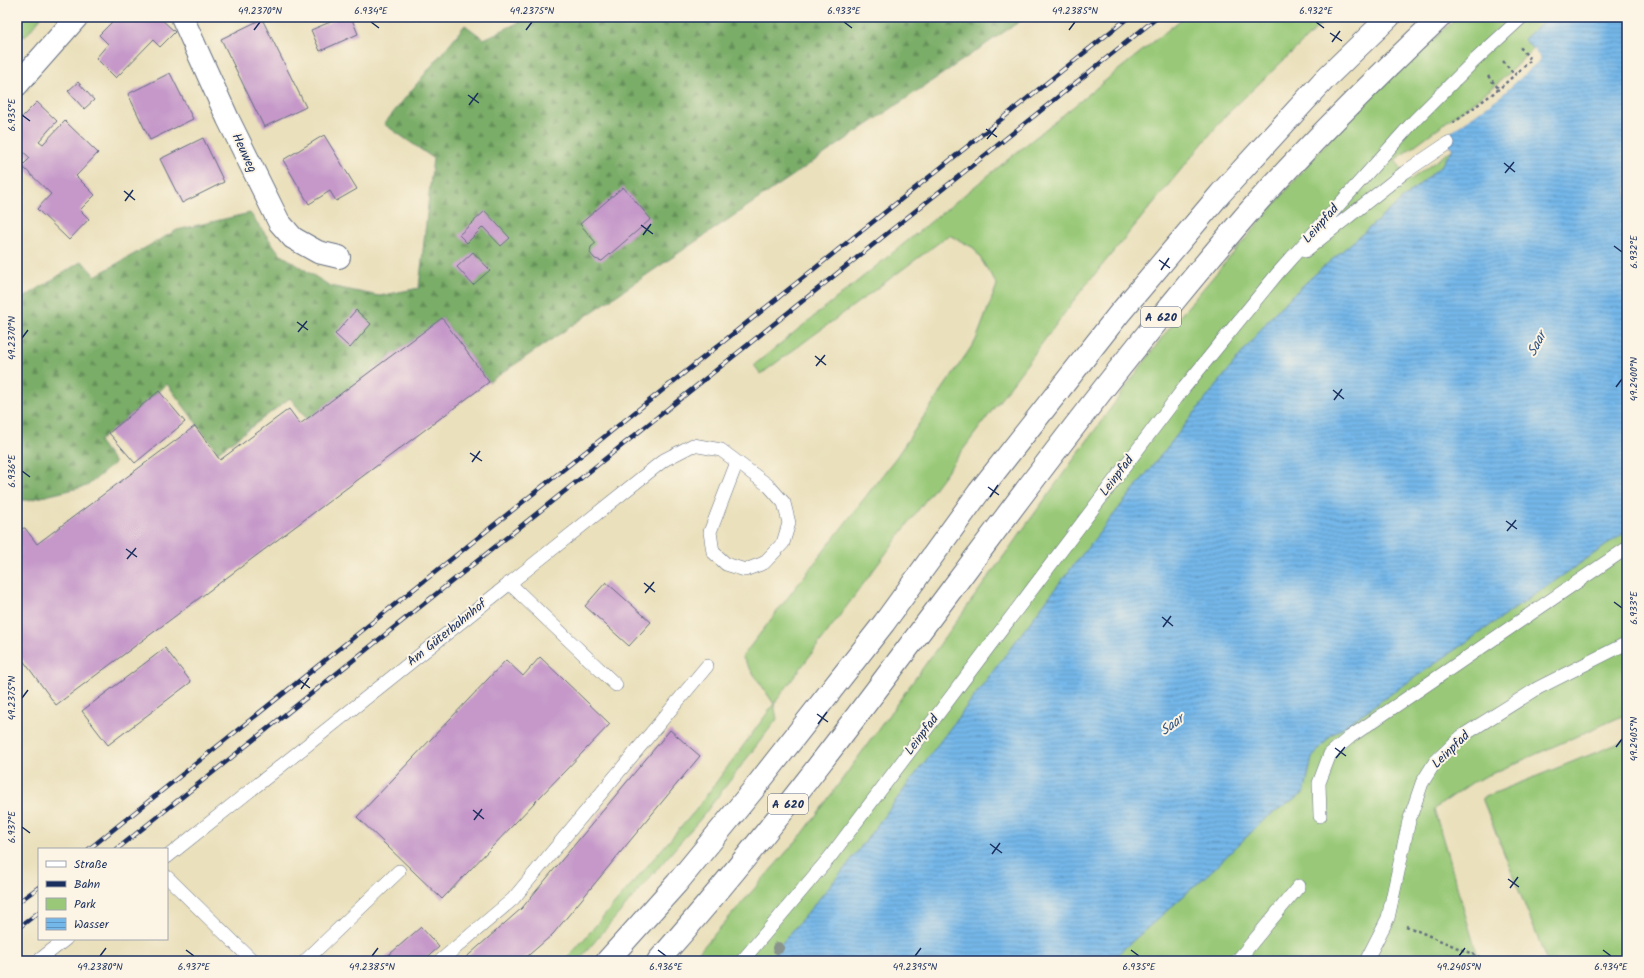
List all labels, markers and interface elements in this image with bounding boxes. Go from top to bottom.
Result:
text: 49.2370°N [238,3,282,19]
text: 6.934°E [354,3,389,19]
text: 49.2375°N [510,3,554,19]
text: 6.933°E [827,3,862,19]
text: 49.2385°N [1052,3,1098,19]
text: 6.932°E [1299,3,1334,19]
text: 6.935°E [4,97,20,132]
street label: Heuweg [226,130,262,176]
street label: Leinpfad [1298,199,1345,248]
text: 6.932°E [1626,234,1642,269]
road number: A 620 [1141,307,1181,327]
text: 49.2370°N [4,316,20,360]
water label: Saar [1521,325,1554,360]
text: 49.2400°N [1626,357,1642,401]
street label: Leinpfad [1095,451,1140,501]
text: 6.936°E [4,453,20,488]
text: 6.933°E [1626,590,1642,625]
street label: Am Güterbahnhof [403,593,492,672]
text: 49.2375°N [4,676,20,720]
water label: Saar [1155,707,1191,741]
street label: Leinpfad [900,710,945,760]
text: 49.2405°N [1626,716,1642,761]
street label: Leinpfad [1427,726,1475,774]
road number: A 620 [768,794,808,814]
text: 6.937°E [4,810,20,843]
legend [38,848,168,940]
text: Straße [74,855,108,874]
text: Bahn [74,875,100,894]
text: Park [74,895,96,914]
text: Wasser [74,915,110,934]
text: 49.2380°N [77,959,123,975]
text: 6.937°E [178,959,211,975]
text: 49.2385°N [349,959,395,975]
text: 6.936°E [649,959,684,975]
text: 49.2395°N [893,959,938,975]
text: 6.935°E [1122,959,1157,975]
text: 49.2405°N [1437,959,1482,975]
text: 6.934°E [1594,959,1629,975]

